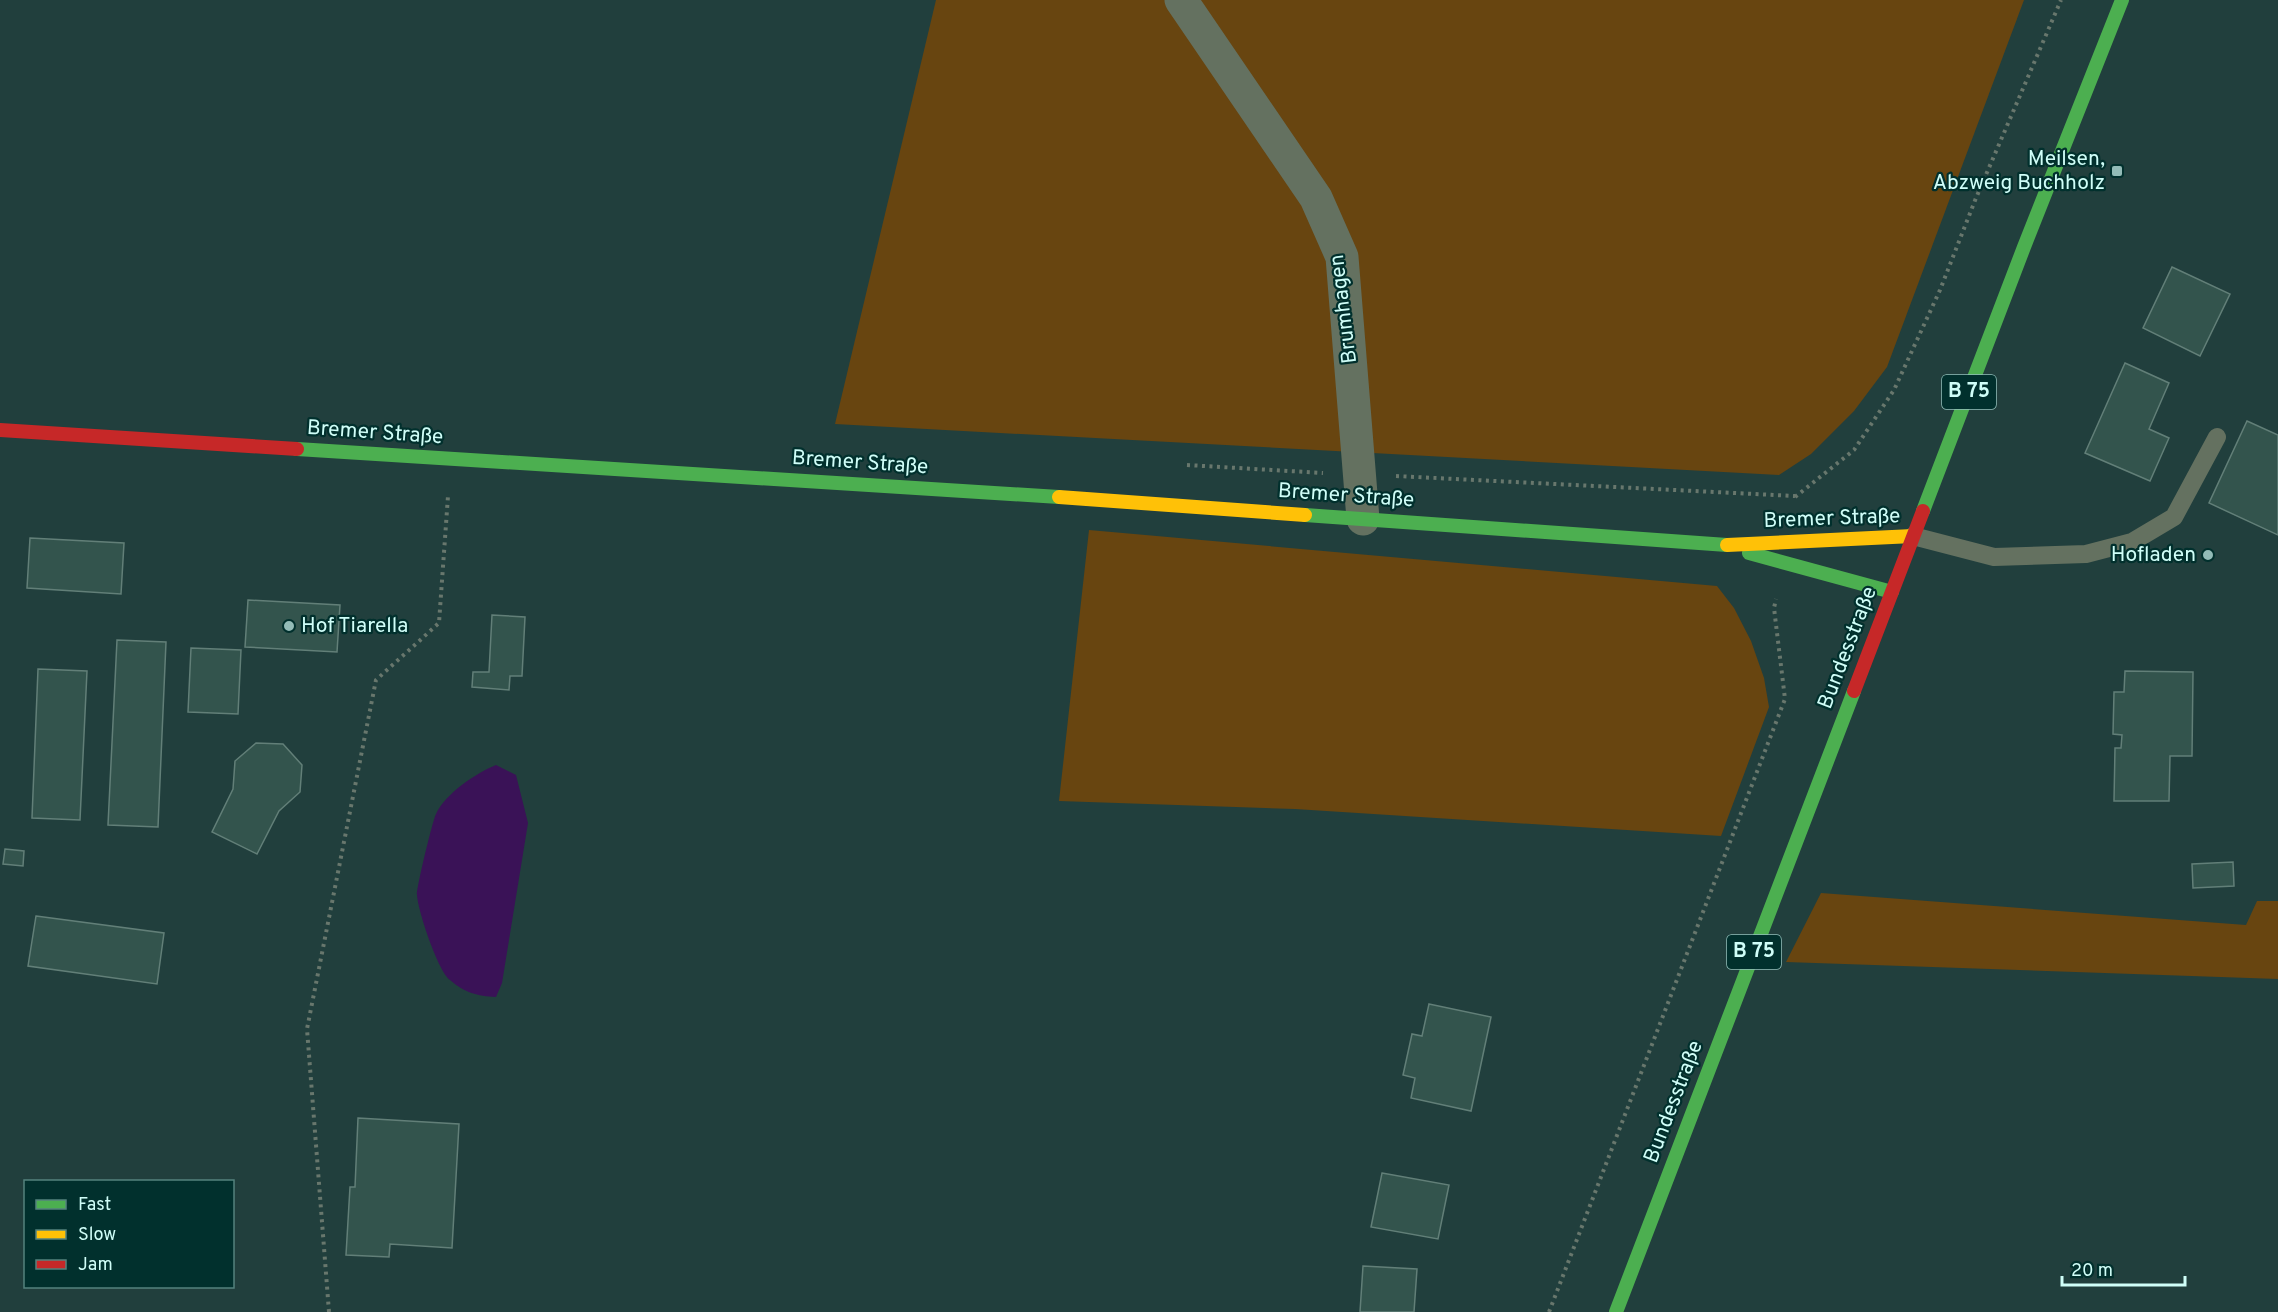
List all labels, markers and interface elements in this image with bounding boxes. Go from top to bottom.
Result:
place label: Meilsen, Abzweig Buchholz [1933,146,2105,197]
marker: Meilsen, Abzweig Buchholz [2110,164,2124,178]
street label: Brumhagen [1324,253,1364,365]
road number: B 75 [1942,375,1996,409]
street label: Bremer Straße [306,415,444,451]
street label: Bremer Straße [791,445,929,481]
street label: Bremer Straße [1277,478,1415,514]
street label: Bremer Straße [1763,503,1901,535]
place label: Hofladen [2111,542,2196,569]
marker: Hofladen [2201,548,2215,562]
street label: Bundesstraße [1812,583,1884,713]
place label: Hof Tiarella [301,613,408,640]
marker: Hof Tiarella [282,619,296,633]
road number: B 75 [1727,935,1781,969]
street label: Bundesstraße [1638,1037,1710,1167]
legend [24,1180,234,1288]
text: Fast [78,1194,111,1217]
text: Slow [78,1224,116,1247]
scale bar [2062,1249,2185,1287]
text: Jam [78,1254,113,1277]
text: 20 m [2071,1260,2113,1283]

